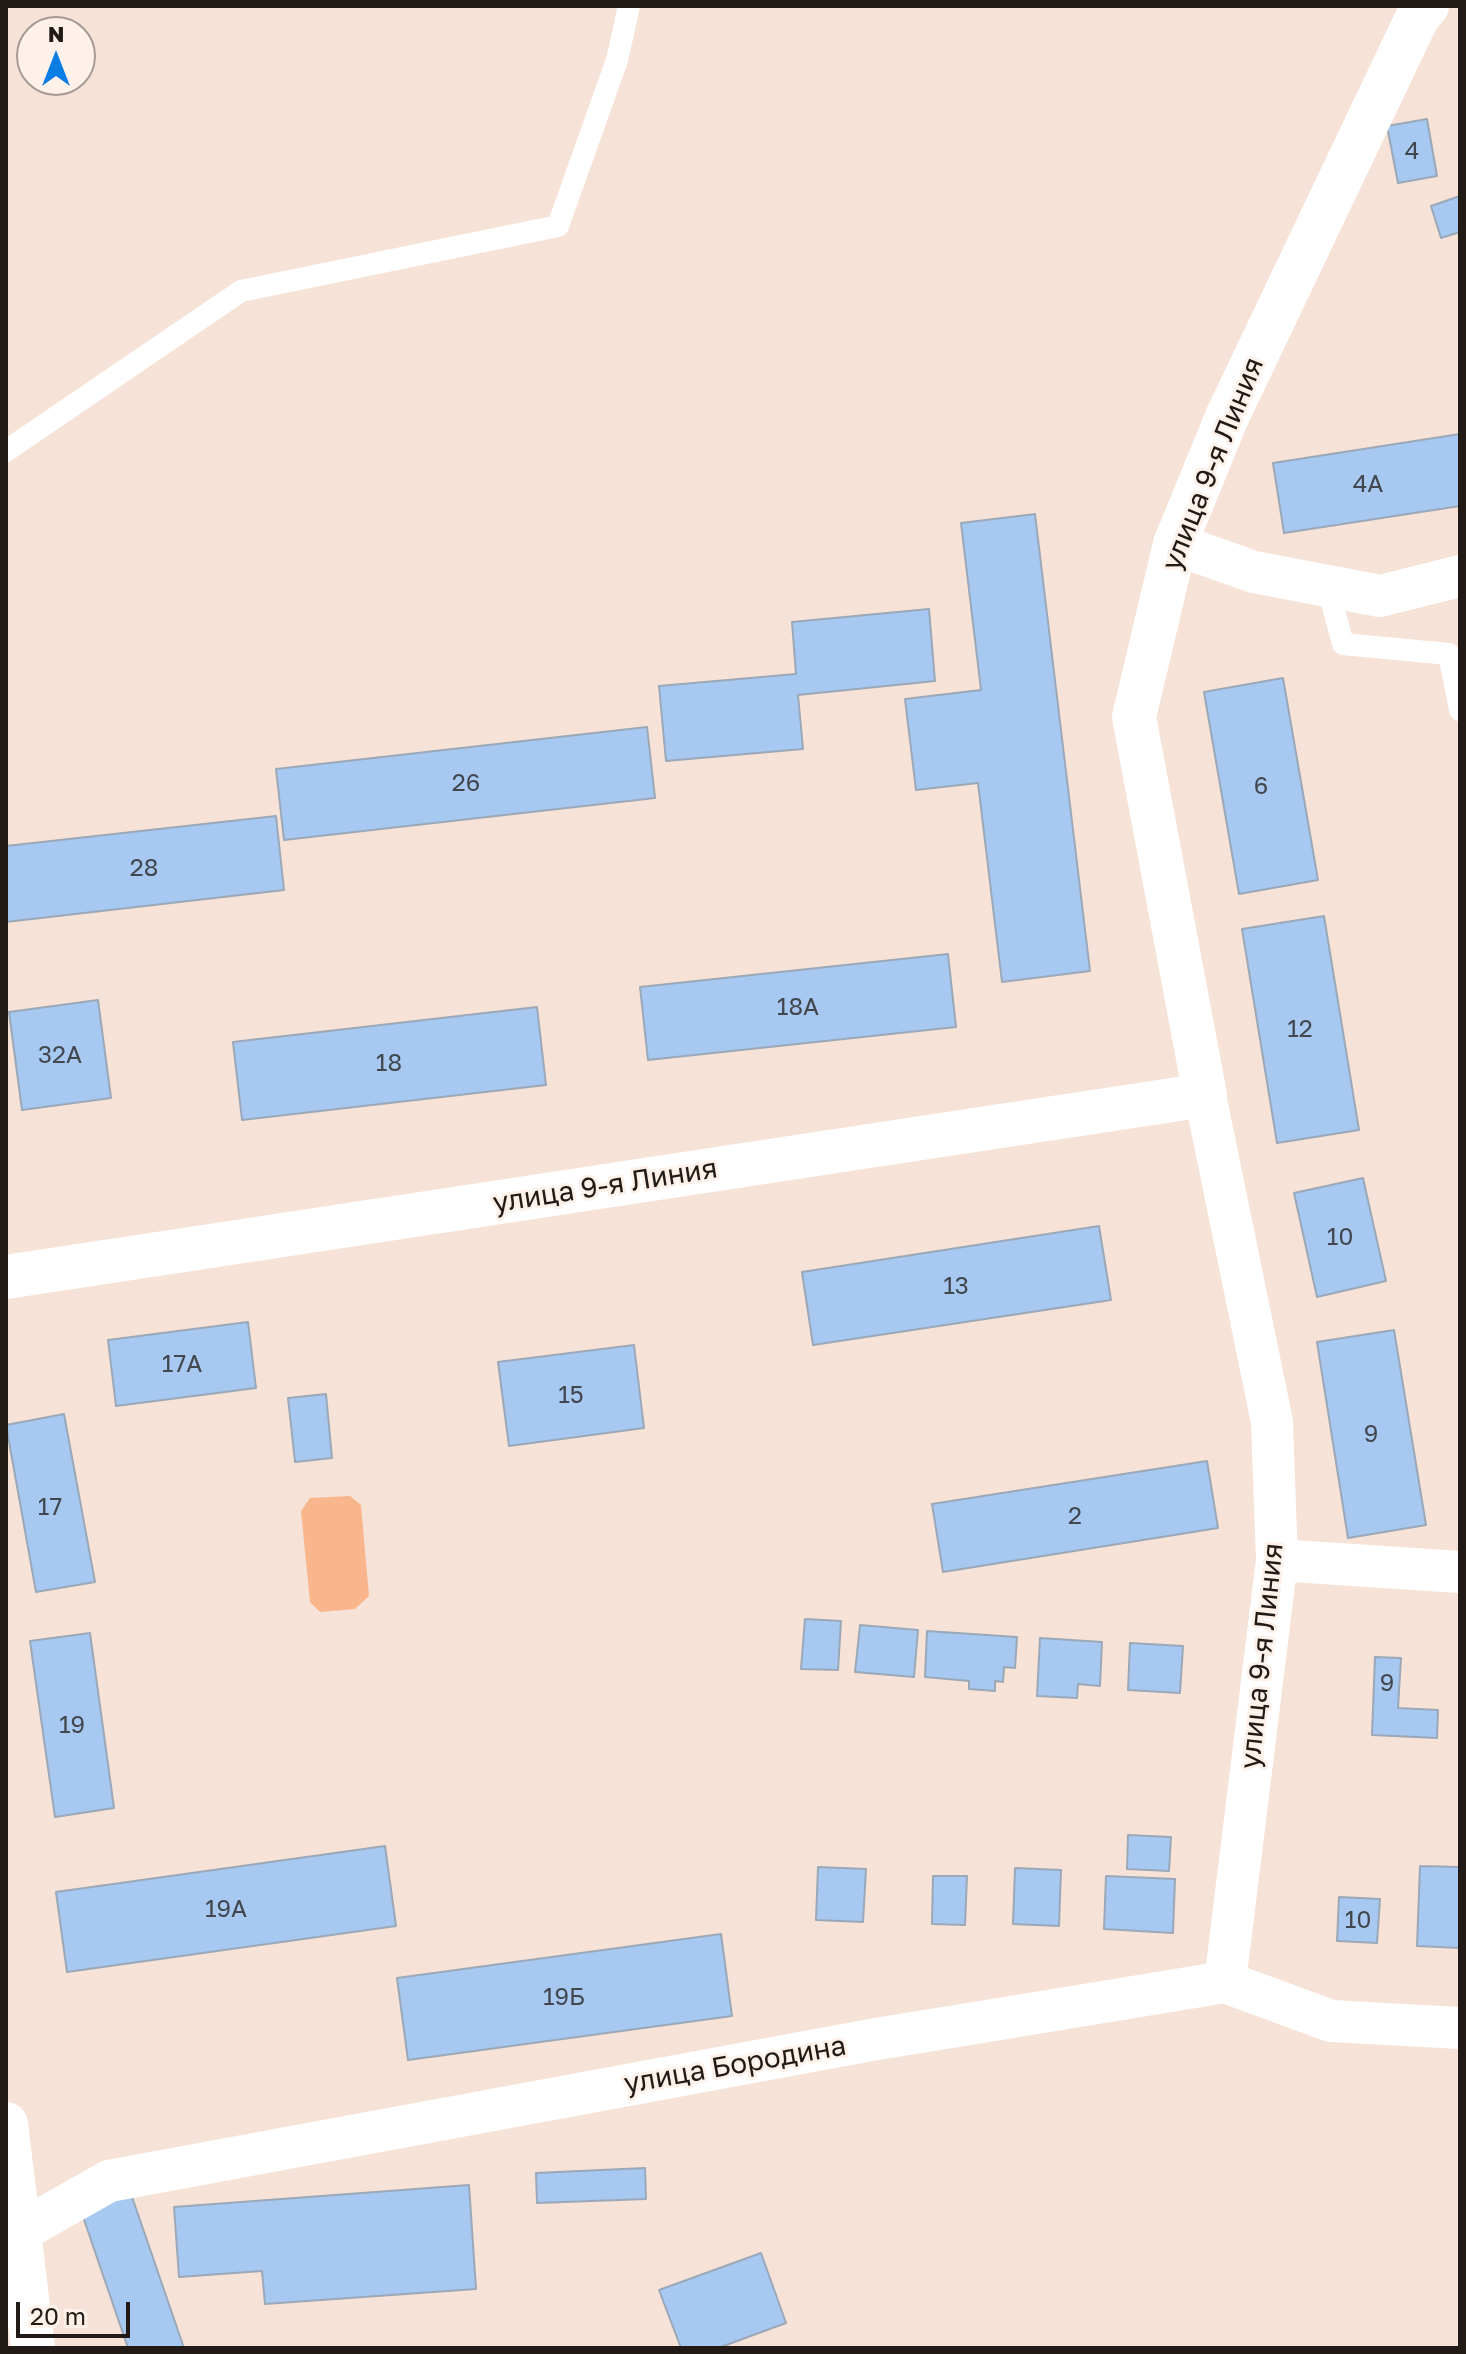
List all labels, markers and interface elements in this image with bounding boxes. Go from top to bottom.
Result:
north arrow [16,16,96,96]
text: N [48,20,64,47]
house number: 4 [1405,137,1419,165]
street label: улица 9-я Линия [1155,353,1271,575]
house number: 4А [1353,470,1383,498]
house number: 26 [452,769,480,797]
house number: 6 [1254,772,1268,800]
house number: 28 [130,854,158,882]
house number: 18А [777,993,819,1021]
house number: 12 [1287,1015,1313,1043]
house number: 32А [38,1041,82,1069]
house number: 18 [376,1049,402,1077]
street label: улица 9-я Линия [490,1152,720,1220]
house number: 10 [1327,1223,1353,1251]
house number: 13 [943,1272,969,1300]
house number: 17А [162,1350,202,1378]
house number: 15 [558,1381,584,1409]
house number: 9 [1364,1420,1378,1448]
house number: 17 [38,1493,62,1521]
house number: 2 [1068,1502,1082,1530]
street label: улица 9-я Линия [1233,1541,1291,1771]
house number: 9 [1380,1669,1394,1697]
house number: 19 [59,1711,85,1739]
house number: 19А [205,1895,247,1923]
house number: 10 [1345,1906,1371,1934]
house number: 19Б [543,1983,585,2011]
street label: улица Бородина [621,2029,849,2101]
scale bar [20,2286,134,2336]
text: 20 m [30,2301,86,2330]

